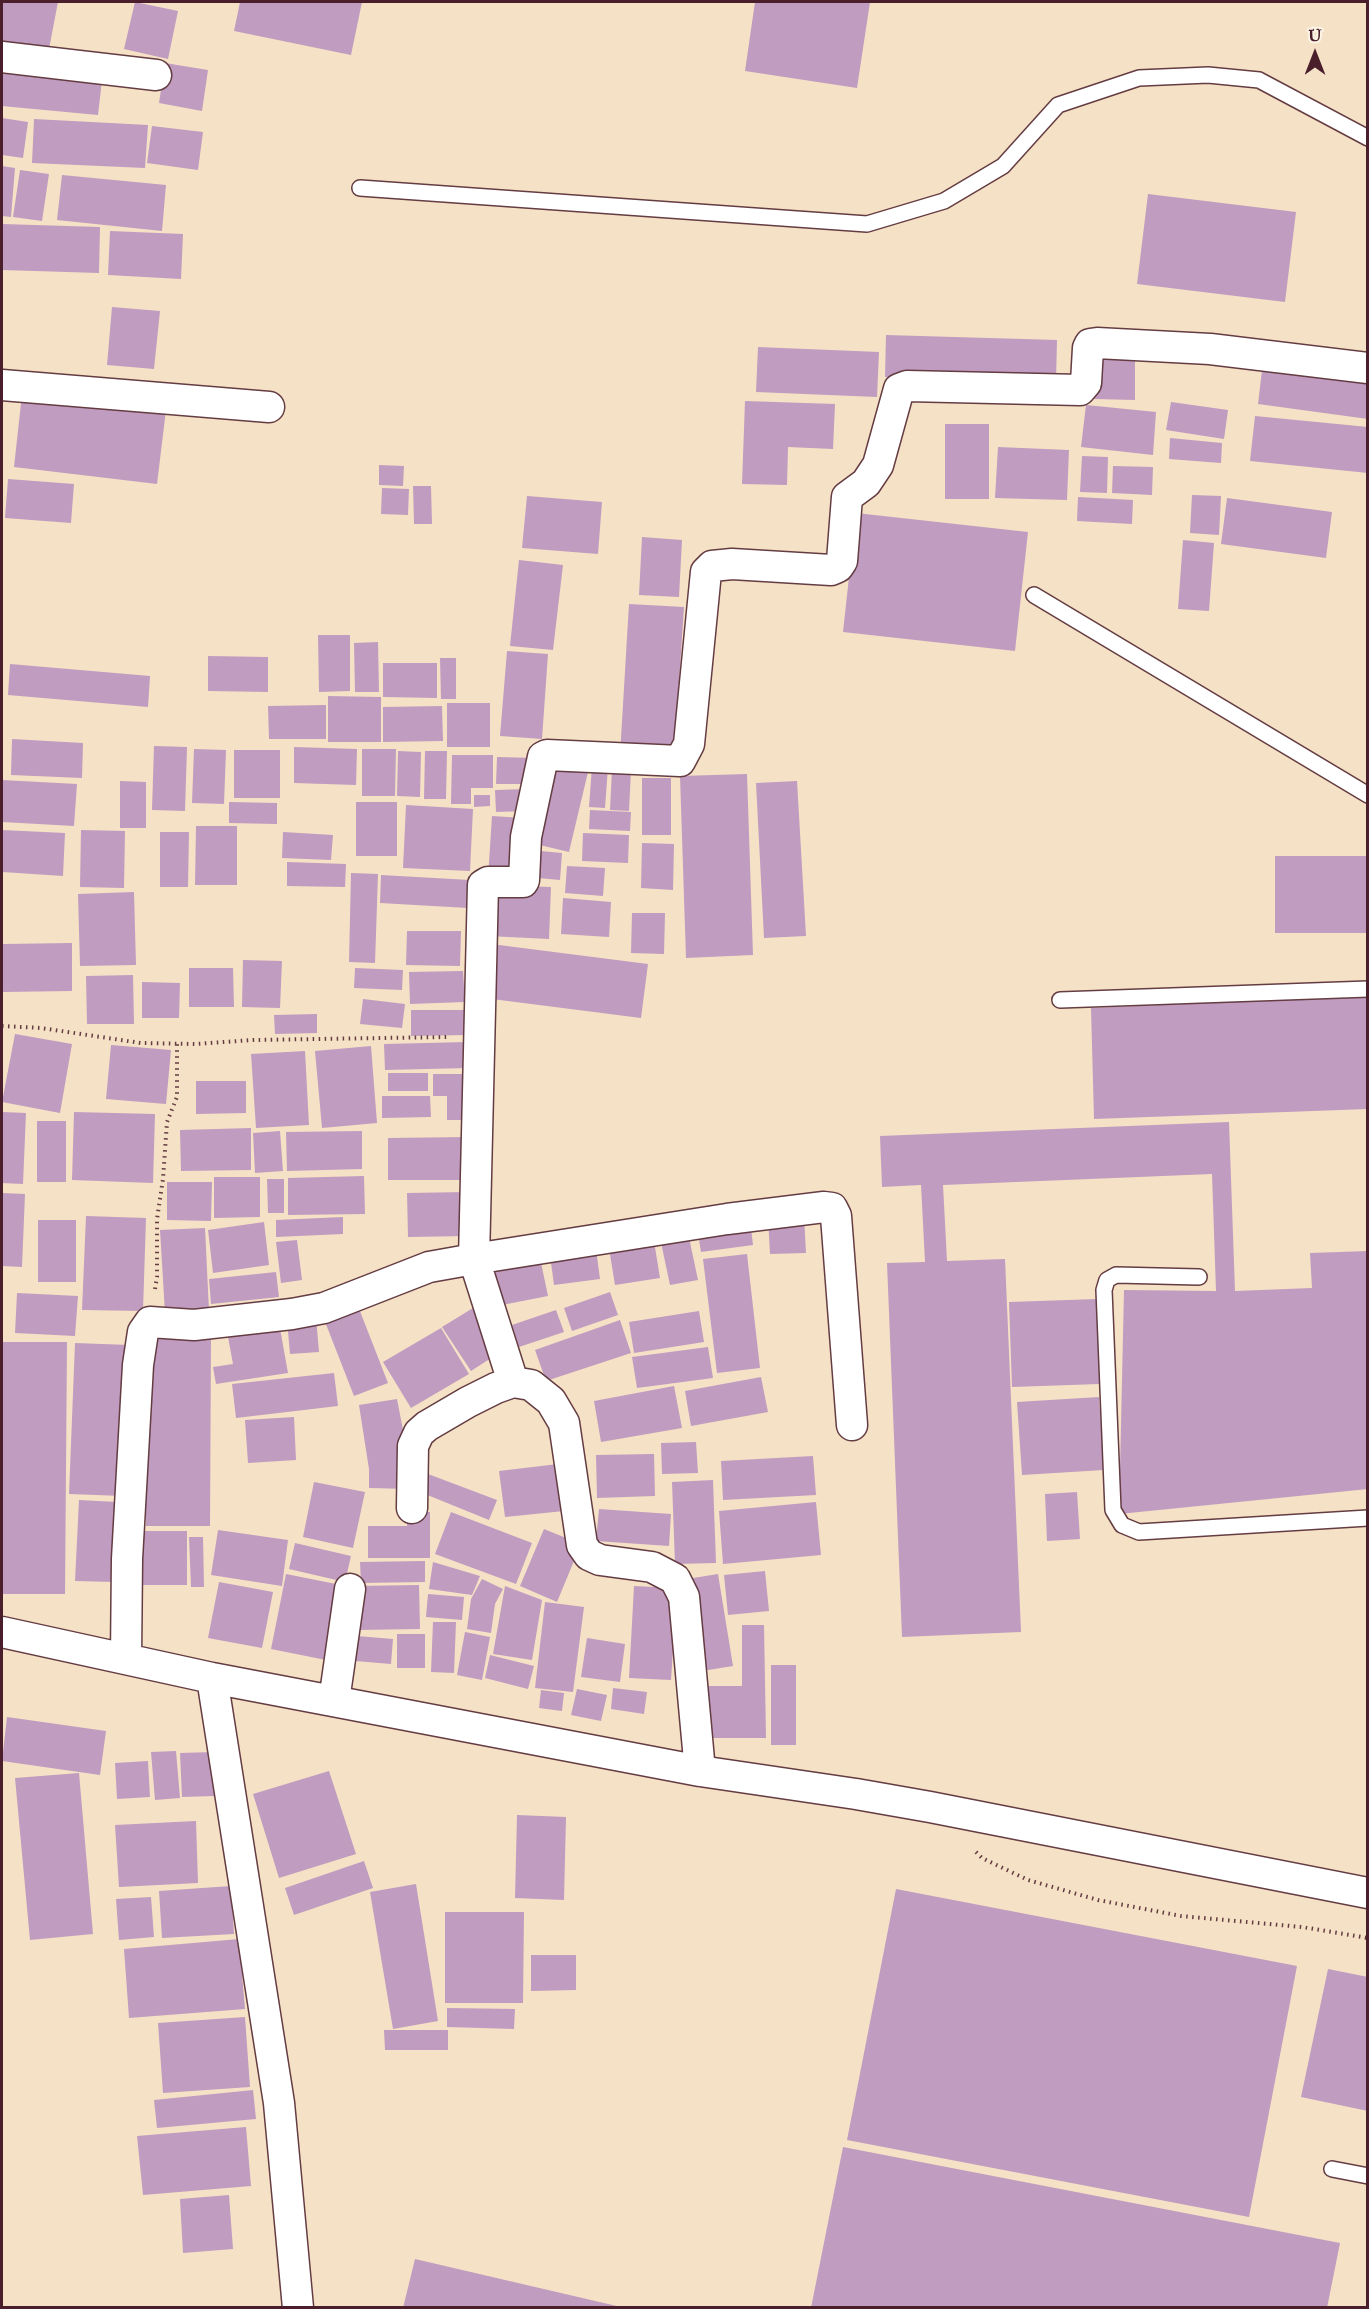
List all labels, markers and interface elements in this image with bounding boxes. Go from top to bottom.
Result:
north arrow [1285,24,1345,84]
text: U [1308,26,1322,46]

